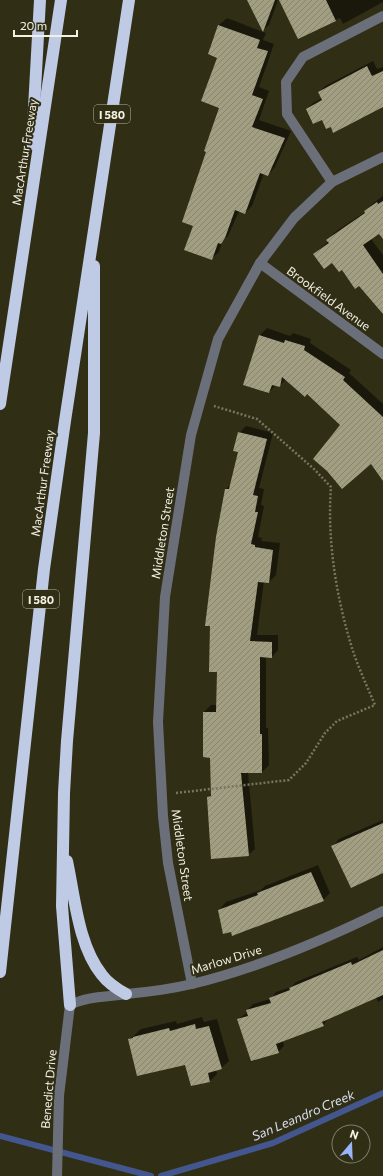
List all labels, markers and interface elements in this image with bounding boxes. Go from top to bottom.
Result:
scale bar [14,12,77,38]
text: 20 m [20,18,47,32]
street label: MacArthur Freeway [9,98,39,206]
road number: I 580 [94,105,130,123]
street label: Brookfield Avenue [285,263,373,333]
street label: MacArthur Freeway [28,429,56,537]
street label: Middleton Street [148,486,176,580]
road number: I 580 [23,590,59,608]
street label: Middleton Street [170,808,196,902]
street label: Marlow Drive [189,942,263,976]
street label: Benedict Drive [38,1049,58,1129]
water label: San Leandro Creek [249,1086,358,1144]
north arrow [331,1124,371,1164]
text: N [348,1127,360,1142]

